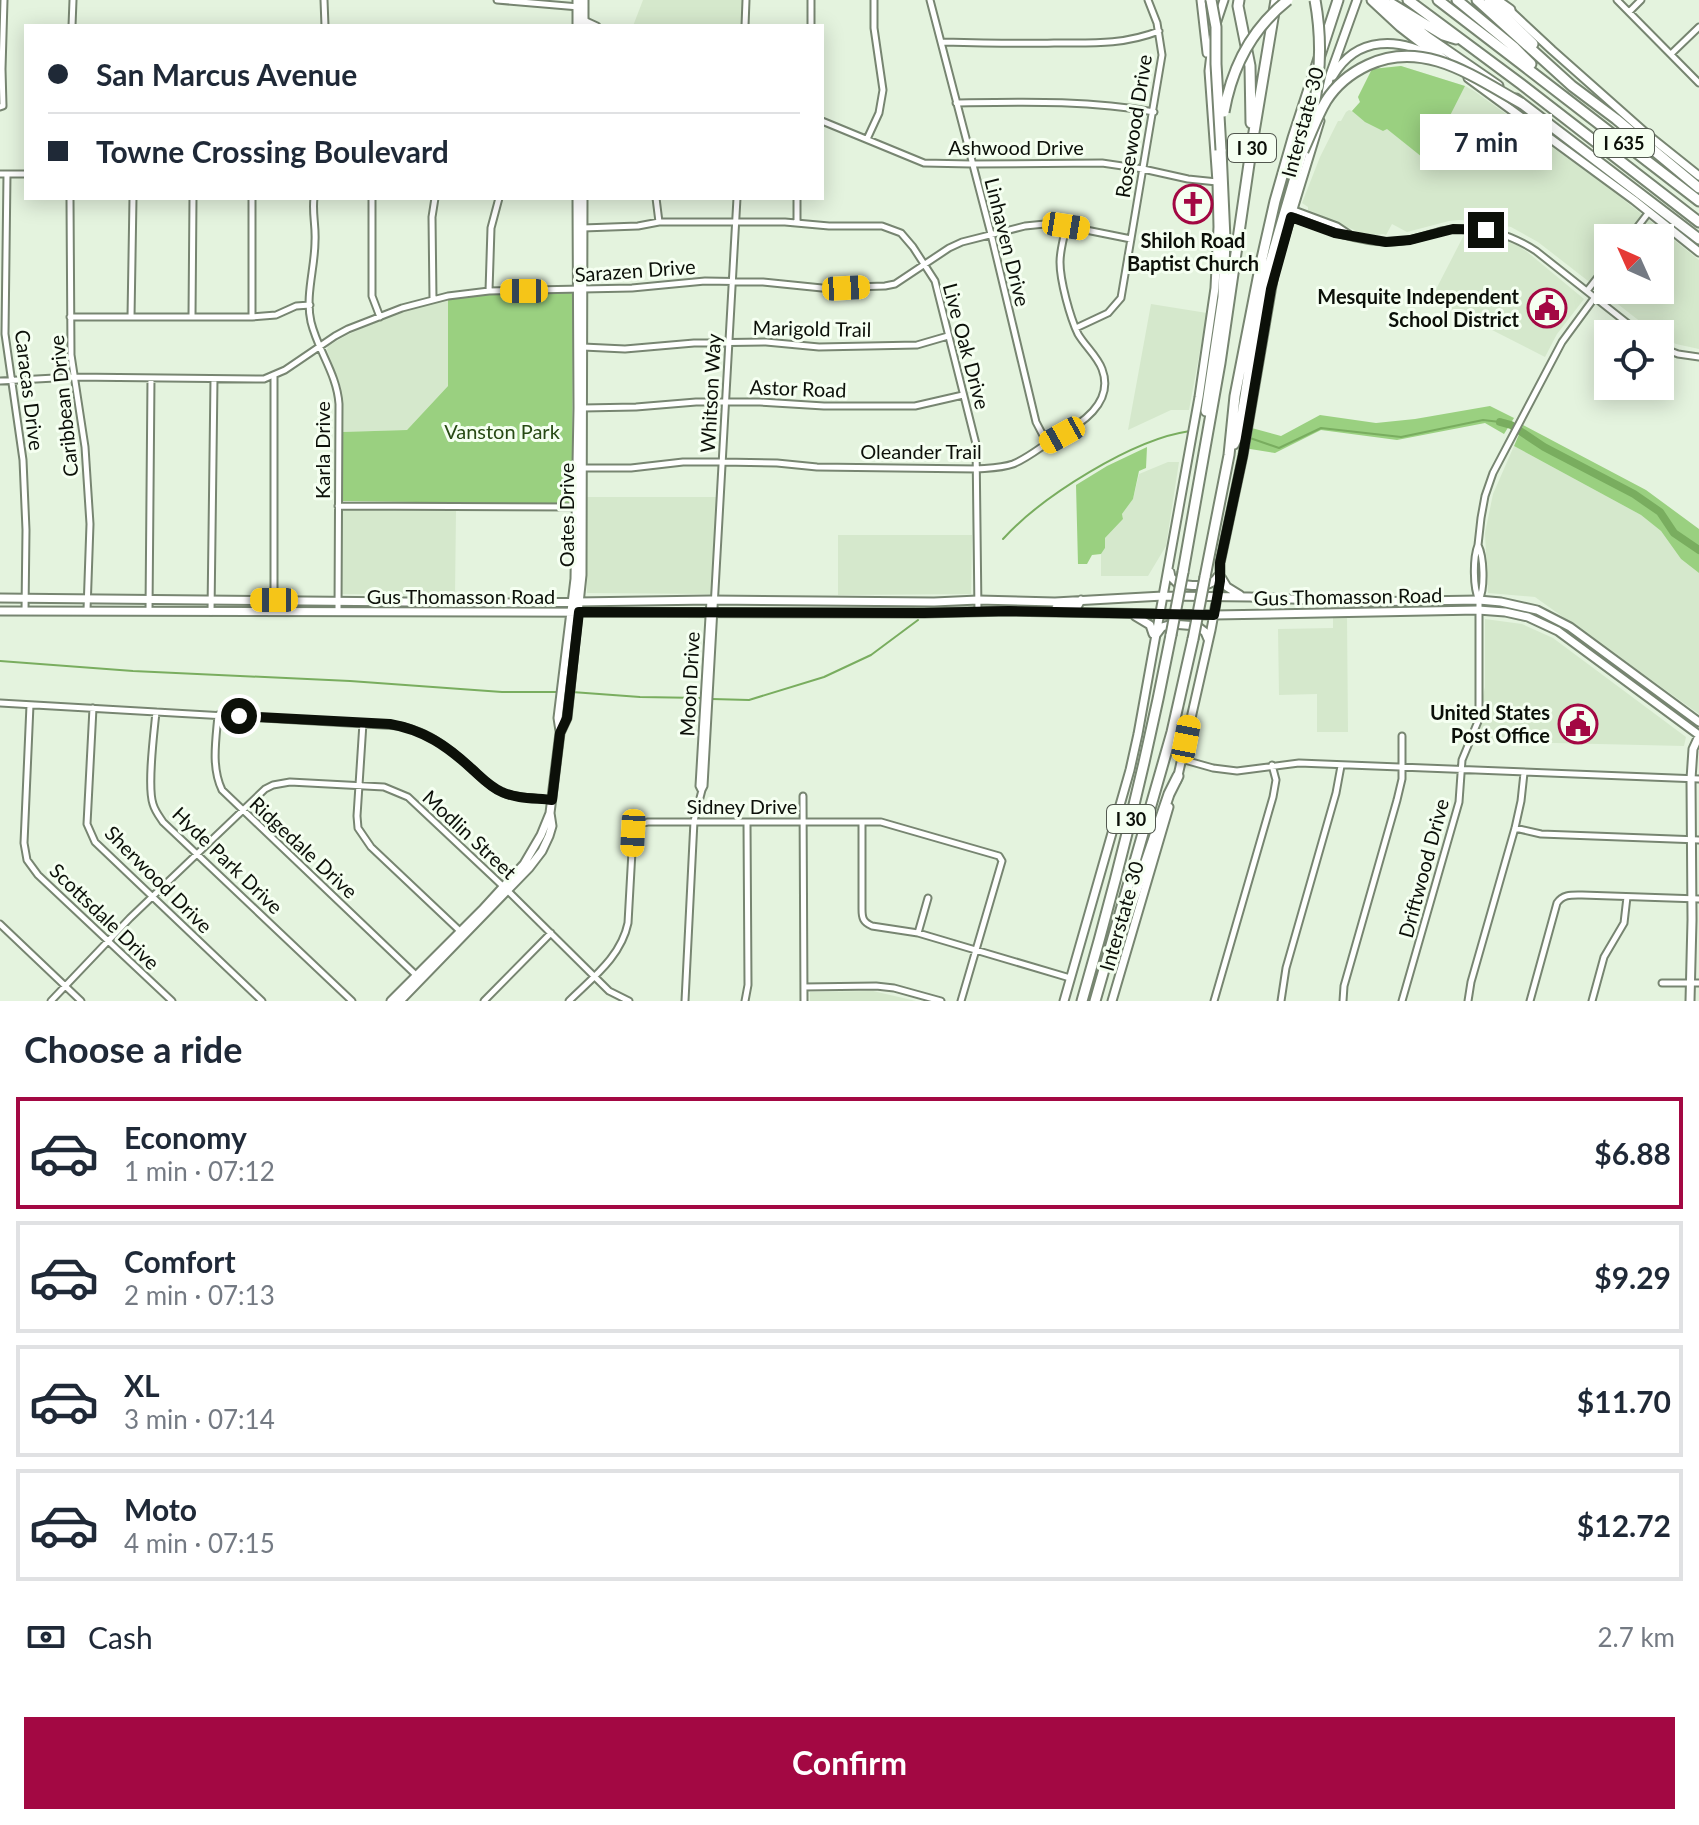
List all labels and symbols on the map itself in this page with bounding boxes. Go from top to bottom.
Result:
street label: Rosewood Drive [1110,53,1156,199]
street label: Interstate 30 [1276,64,1328,180]
callout: 7 min [1420,114,1552,170]
road number: I 635 [1594,129,1654,157]
road number: I 30 [1228,134,1276,162]
street label: Ashwood Drive [948,135,1084,159]
street label: Linhaven Drive [980,175,1036,309]
church icon: Shiloh Road Baptist Church [1172,183,1214,225]
car [1040,210,1092,242]
route end [1468,212,1504,248]
north arrow [1594,224,1674,304]
place label: Shiloh Road Baptist Church [1127,228,1259,275]
street label: Sarazen Drive [574,254,696,286]
car [821,275,871,301]
car [500,279,548,303]
street label: Live Oak Drive [939,280,995,412]
place label: Mesquite Independent School District [1317,284,1520,331]
public building icon: Mesquite Independent School District [1526,287,1568,329]
street label: Marigold Trail [753,315,871,341]
street label: Caracas Drive [11,328,49,452]
street label: Whitson Way [695,332,725,453]
street label: Caribbean Drive [44,334,82,478]
street label: Astor Road [749,374,847,402]
street label: Karla Drive [310,401,334,499]
car [1035,413,1089,457]
park label: Vanston Park [444,419,561,443]
street label: Oleander Trail [860,439,982,463]
street label: Oates Drive [554,463,578,567]
street label: Gus Thomasson Road [1254,582,1442,610]
street label: Gus Thomasson Road [367,584,555,608]
car [250,588,298,612]
street label: Moon Drive [674,631,704,737]
route start [221,698,257,734]
place label: United States Post Office [1430,700,1550,747]
public building icon: United States Post Office [1557,703,1599,745]
car [1170,713,1202,765]
street label: Modlin Street [418,785,522,883]
street label: Ridgedale Drive [245,791,363,903]
street label: Sidney Drive [687,794,797,818]
street label: Driftwood Drive [1393,796,1453,940]
street label: Hyde Park Drive [168,801,288,919]
road number: I 30 [1107,805,1155,833]
car [620,808,646,858]
street label: Sherwood Drive [100,820,218,938]
street label: Scottsdale Drive [45,858,165,974]
street label: Interstate 30 [1094,858,1148,974]

